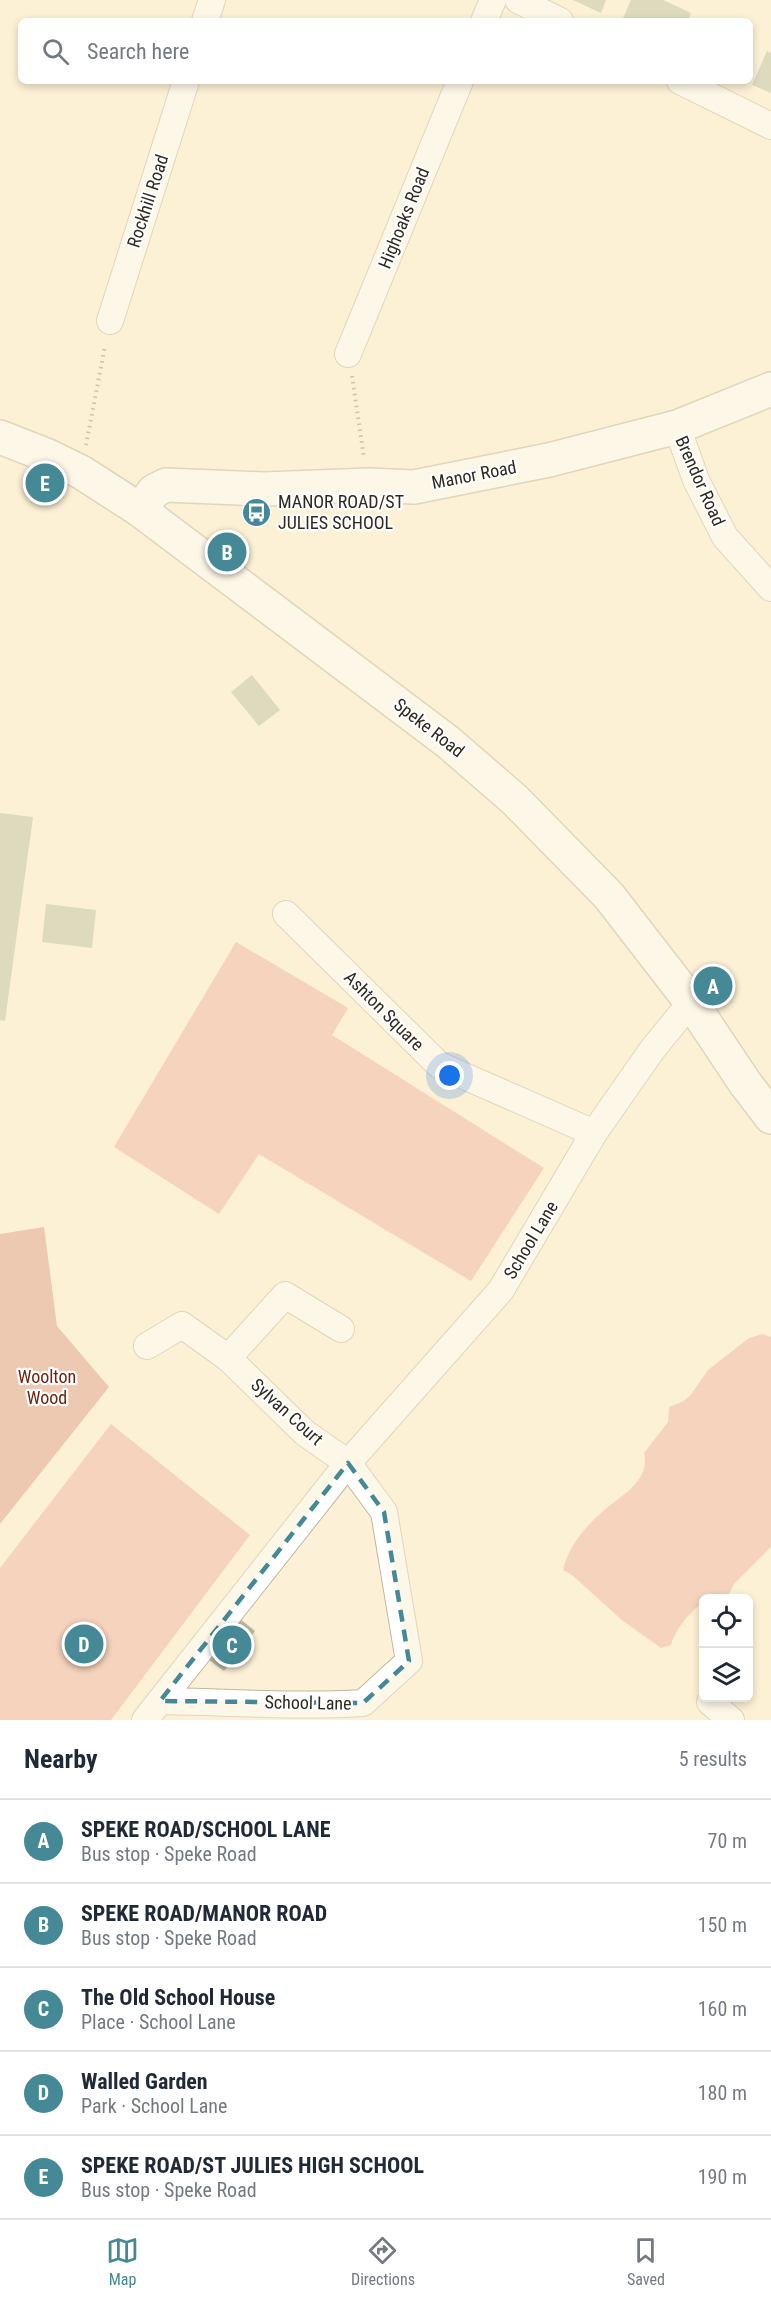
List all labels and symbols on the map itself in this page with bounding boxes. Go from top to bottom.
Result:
street label: Rockhill Road [123,152,172,250]
street label: Highoaks Road [374,164,433,271]
street label: Brendor Road [671,433,730,529]
street label: Manor Road [430,456,518,493]
pin: E [26,460,64,506]
place label: MANOR ROAD/ST JULIES SCHOOL [278,491,404,533]
bus stop icon: MANOR ROAD/ST JULIES SCHOOL [241,496,273,528]
pin: B [208,530,246,574]
street label: Speke Road [390,694,469,762]
pin: A [694,964,732,1008]
street label: Ashton Square [340,967,428,1055]
your location [435,1061,464,1090]
street label: School Lane [499,1197,562,1282]
park label: Woolton Wood [18,1366,76,1408]
street label: Sylvan Court [247,1374,328,1449]
pin: D [64,1622,104,1666]
pin: C [212,1622,252,1668]
street label: School Lane [264,1691,352,1714]

